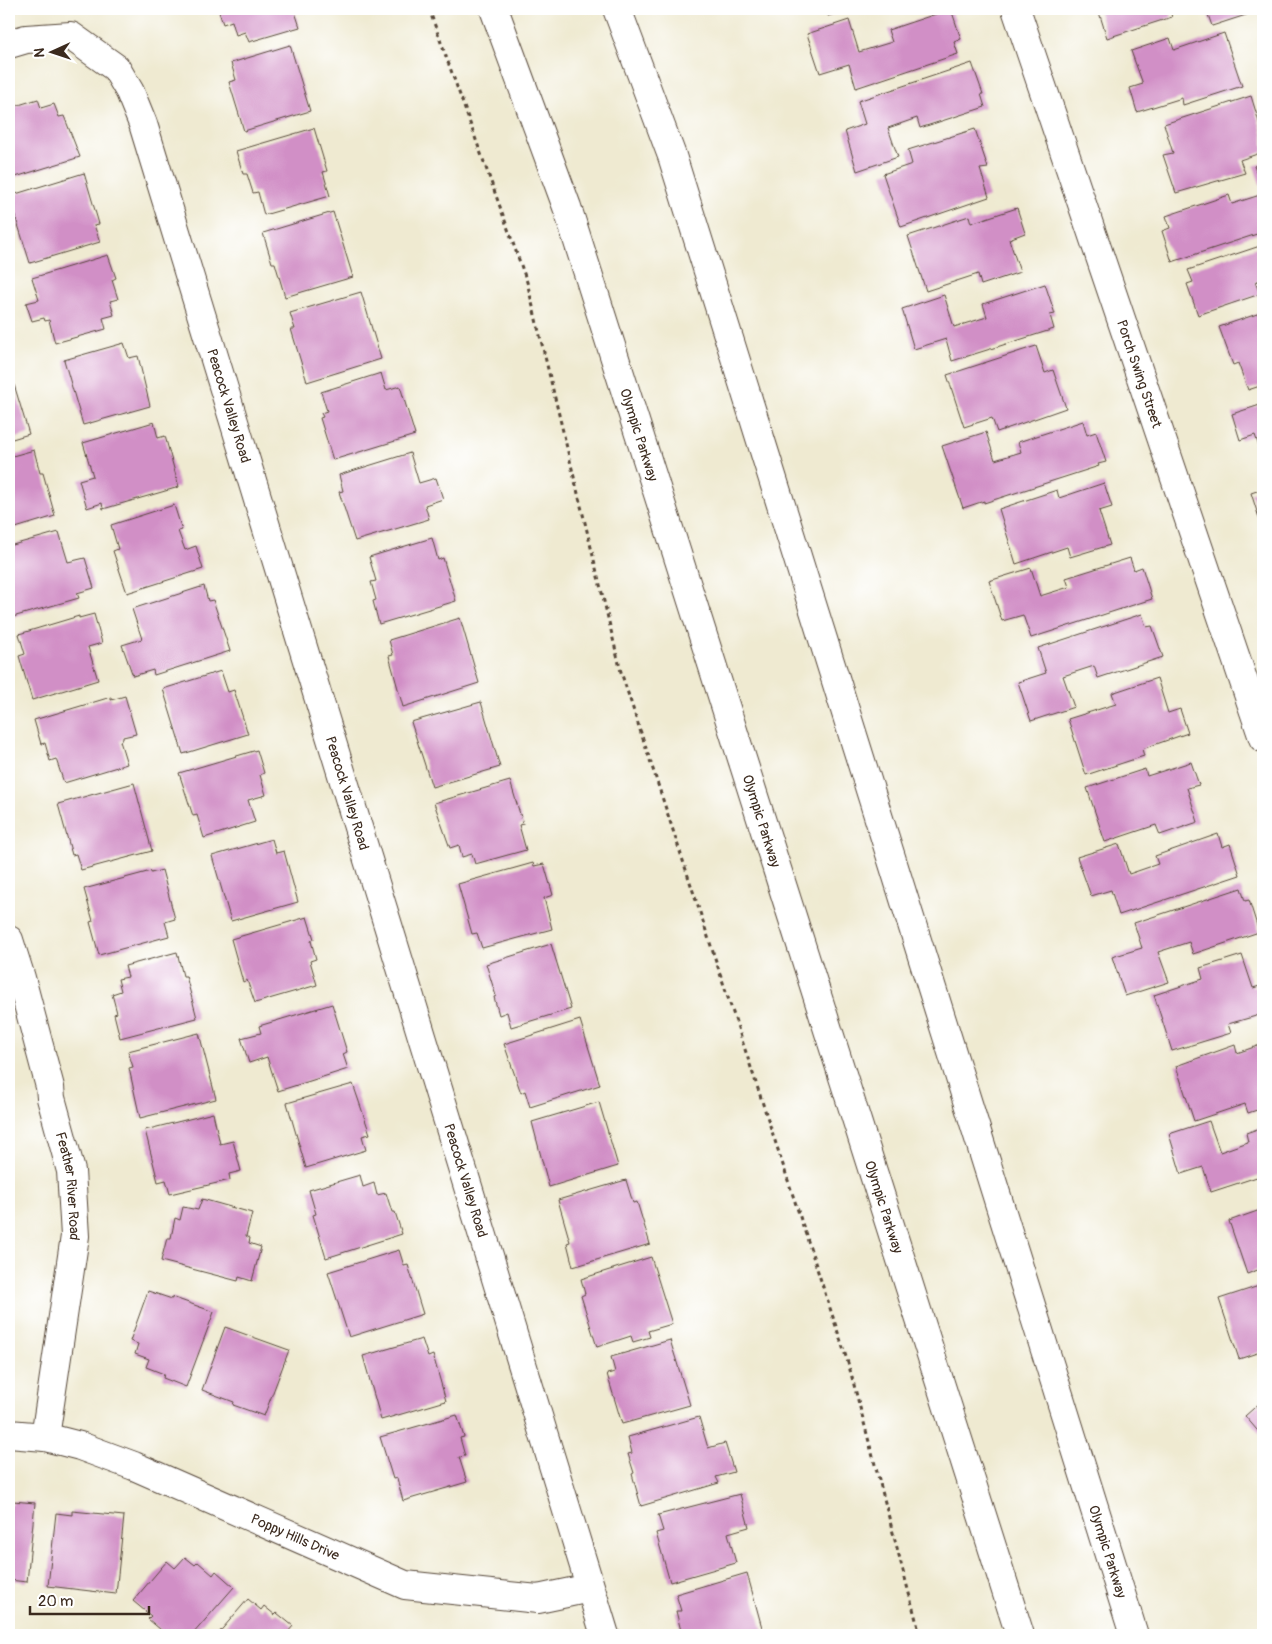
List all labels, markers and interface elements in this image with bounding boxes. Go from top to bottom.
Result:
north arrow [28,28,78,78]
text: N [31,47,48,58]
street label: Porch Swing Street [1113,318,1165,430]
street label: Peacock Valley Road [203,347,254,465]
street label: Olympic Parkway [616,386,661,483]
street label: Peacock Valley Road [322,734,373,852]
street label: Olympic Parkway [739,772,784,870]
street label: Peacock Valley Road [440,1121,491,1240]
street label: Feather River Road [52,1130,83,1242]
street label: Olympic Parkway [861,1158,906,1256]
street label: Olympic Parkway [1085,1503,1130,1600]
street label: Poppy Hills Drive [248,1510,342,1564]
scale bar [30,1584,149,1616]
text: 20 m [38,1592,73,1611]

